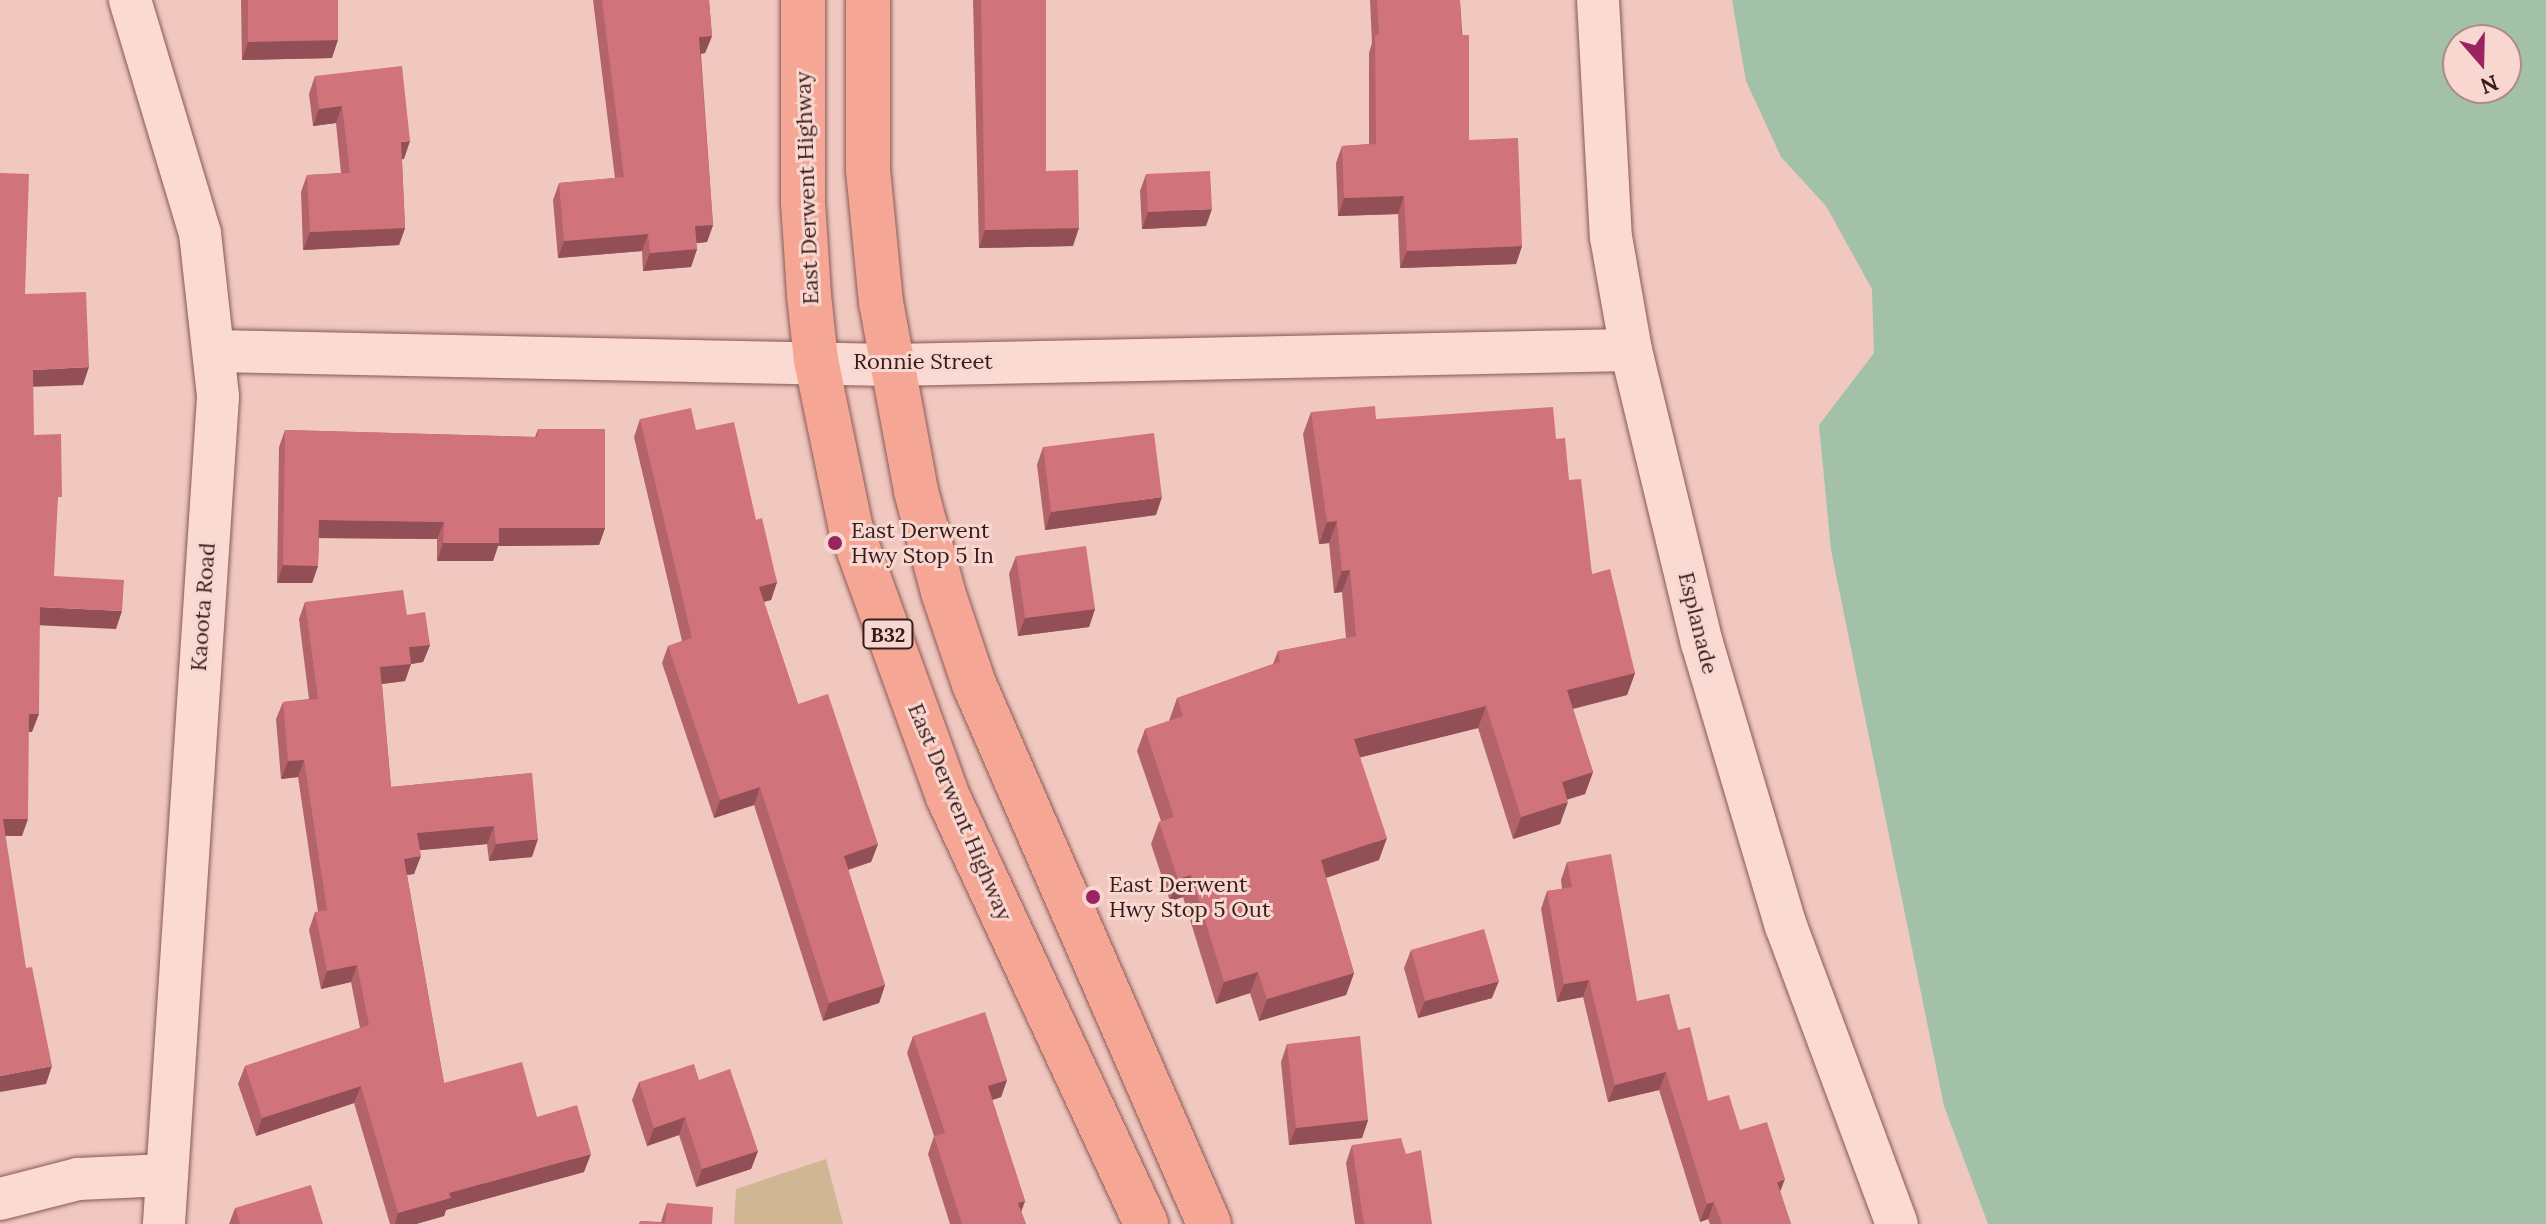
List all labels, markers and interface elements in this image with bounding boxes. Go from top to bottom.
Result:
north arrow [2442,24,2522,104]
text: N [2477,69,2502,101]
street label: East Derwent Highway [790,71,824,305]
street label: Ronnie Street [853,349,993,375]
place label: East Derwent Hwy Stop 5 In [851,517,994,568]
marker: East Derwent Hwy Stop 5 In [826,534,844,552]
street label: Kaoota Road [185,542,221,672]
street label: Esplanade [1673,569,1723,677]
road number: B32 [862,618,914,650]
street label: East Derwent Highway [902,699,1018,925]
place label: East Derwent Hwy Stop 5 Out [1109,871,1270,922]
marker: East Derwent Hwy Stop 5 Out [1084,888,1102,906]

